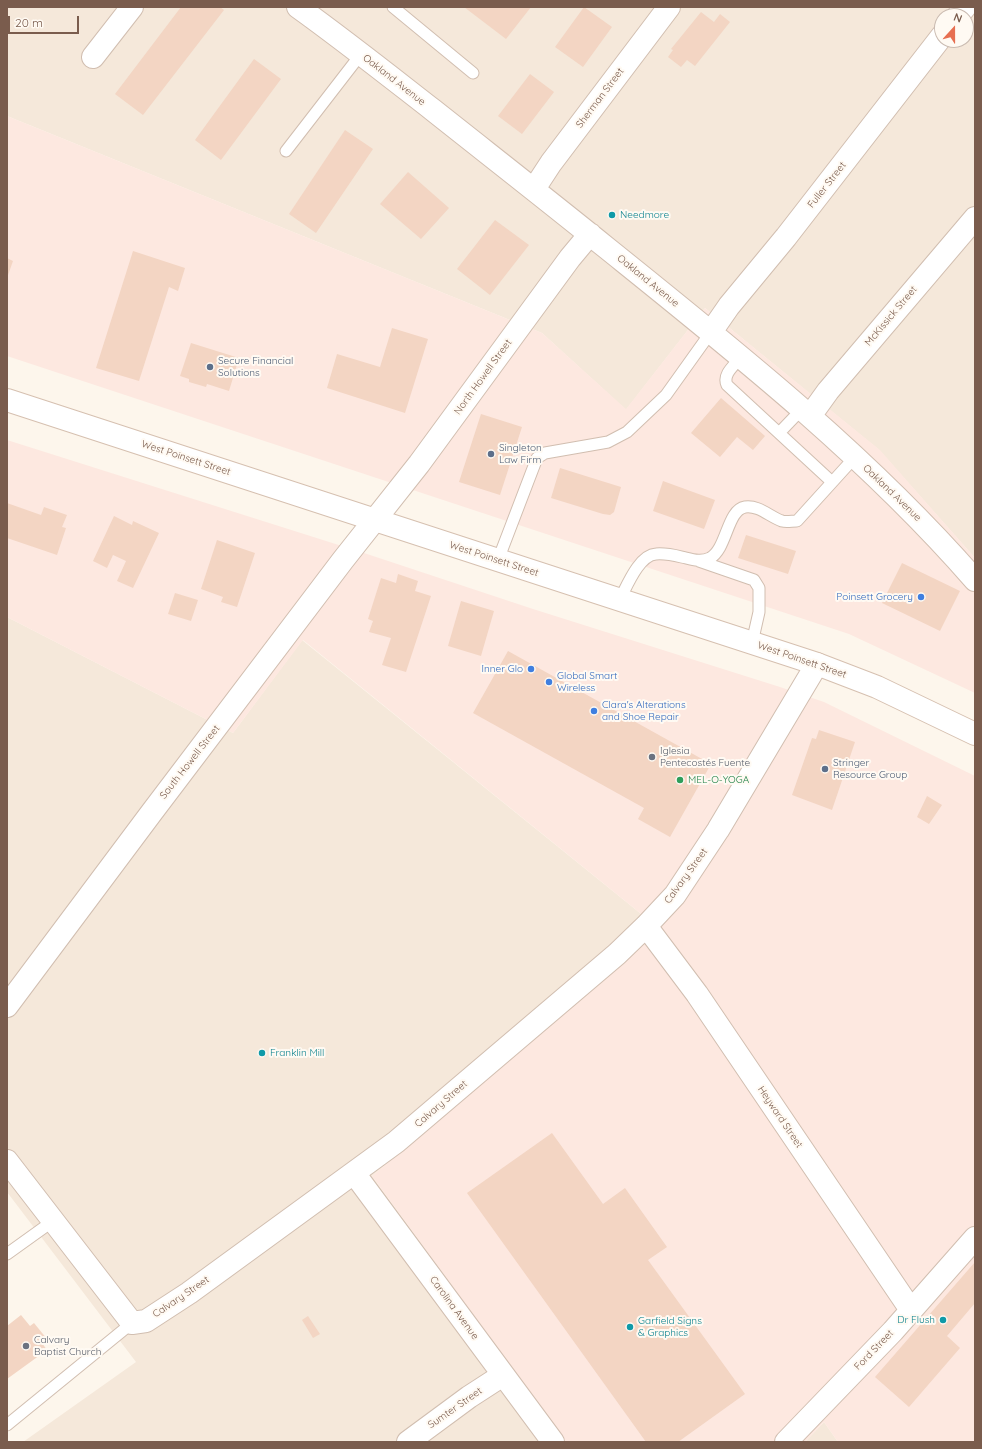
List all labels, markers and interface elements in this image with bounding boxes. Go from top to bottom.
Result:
scale bar [10,8,81,34]
north arrow [934,8,974,48]
text: N [952,10,964,26]
text: 20 m [15,15,43,30]
street label: Oakland Avenue [360,52,428,108]
street label: Sherman Street [574,66,626,130]
street label: Fuller Street [805,160,849,210]
place label: Needmore [620,209,669,221]
marker: Needmore [607,210,617,220]
street label: Oakland Avenue [615,252,681,310]
street label: McKissick Street [862,284,920,348]
street label: North Howell Street [452,337,514,417]
place label: Secure Financial Solutions [218,355,293,378]
marker: Secure Financial Solutions [205,362,215,372]
street label: West Poinsett Street [140,438,232,478]
place label: Singleton Law Firm [499,442,542,466]
marker: Singleton Law Firm [486,449,496,459]
street label: Oakland Avenue [860,462,924,524]
street label: West Poinsett Street [448,539,540,579]
place label: Poinsett Grocery [836,591,913,603]
marker: Poinsett Grocery [916,592,926,602]
street label: West Poinsett Street [756,639,848,681]
place label: Inner Glo [482,663,523,675]
marker: Inner Glo [526,664,536,674]
place label: Global Smart Wireless [557,670,617,694]
marker: Global Smart Wireless [544,677,554,687]
place label: Clara's Alterations and Shoe Repair [602,699,686,722]
marker: Clara's Alterations and Shoe Repair [589,706,599,716]
street label: South Howell Street [157,723,223,801]
place label: Iglesia Pentecostés Fuente [660,745,750,768]
marker: Iglesia Pentecostés Fuente [647,752,657,762]
place label: Stringer Resource Group [833,757,907,780]
marker: Stringer Resource Group [820,764,830,774]
place label: MEL-O-YOGA [688,774,749,786]
marker: MEL-O-YOGA [675,775,685,785]
street label: Calvary Street [662,846,710,906]
place label: Franklin Mill [270,1047,324,1059]
marker: Franklin Mill [257,1048,267,1058]
street label: Calvary Street [412,1078,470,1130]
street label: Heyward Street [755,1084,805,1150]
street label: Calvary Street [150,1274,212,1320]
street label: Carolina Avenue [427,1274,481,1342]
place label: Dr Flush [897,1314,935,1326]
place label: Garfield Signs & Graphics [638,1315,702,1338]
marker: Dr Flush [938,1315,948,1325]
marker: Garfield Signs & Graphics [625,1322,635,1332]
street label: Ford Street [852,1327,896,1373]
place label: Calvary Baptist Church [34,1334,101,1358]
marker: Calvary Baptist Church [21,1341,31,1351]
street label: Sumter Street [426,1385,484,1431]

